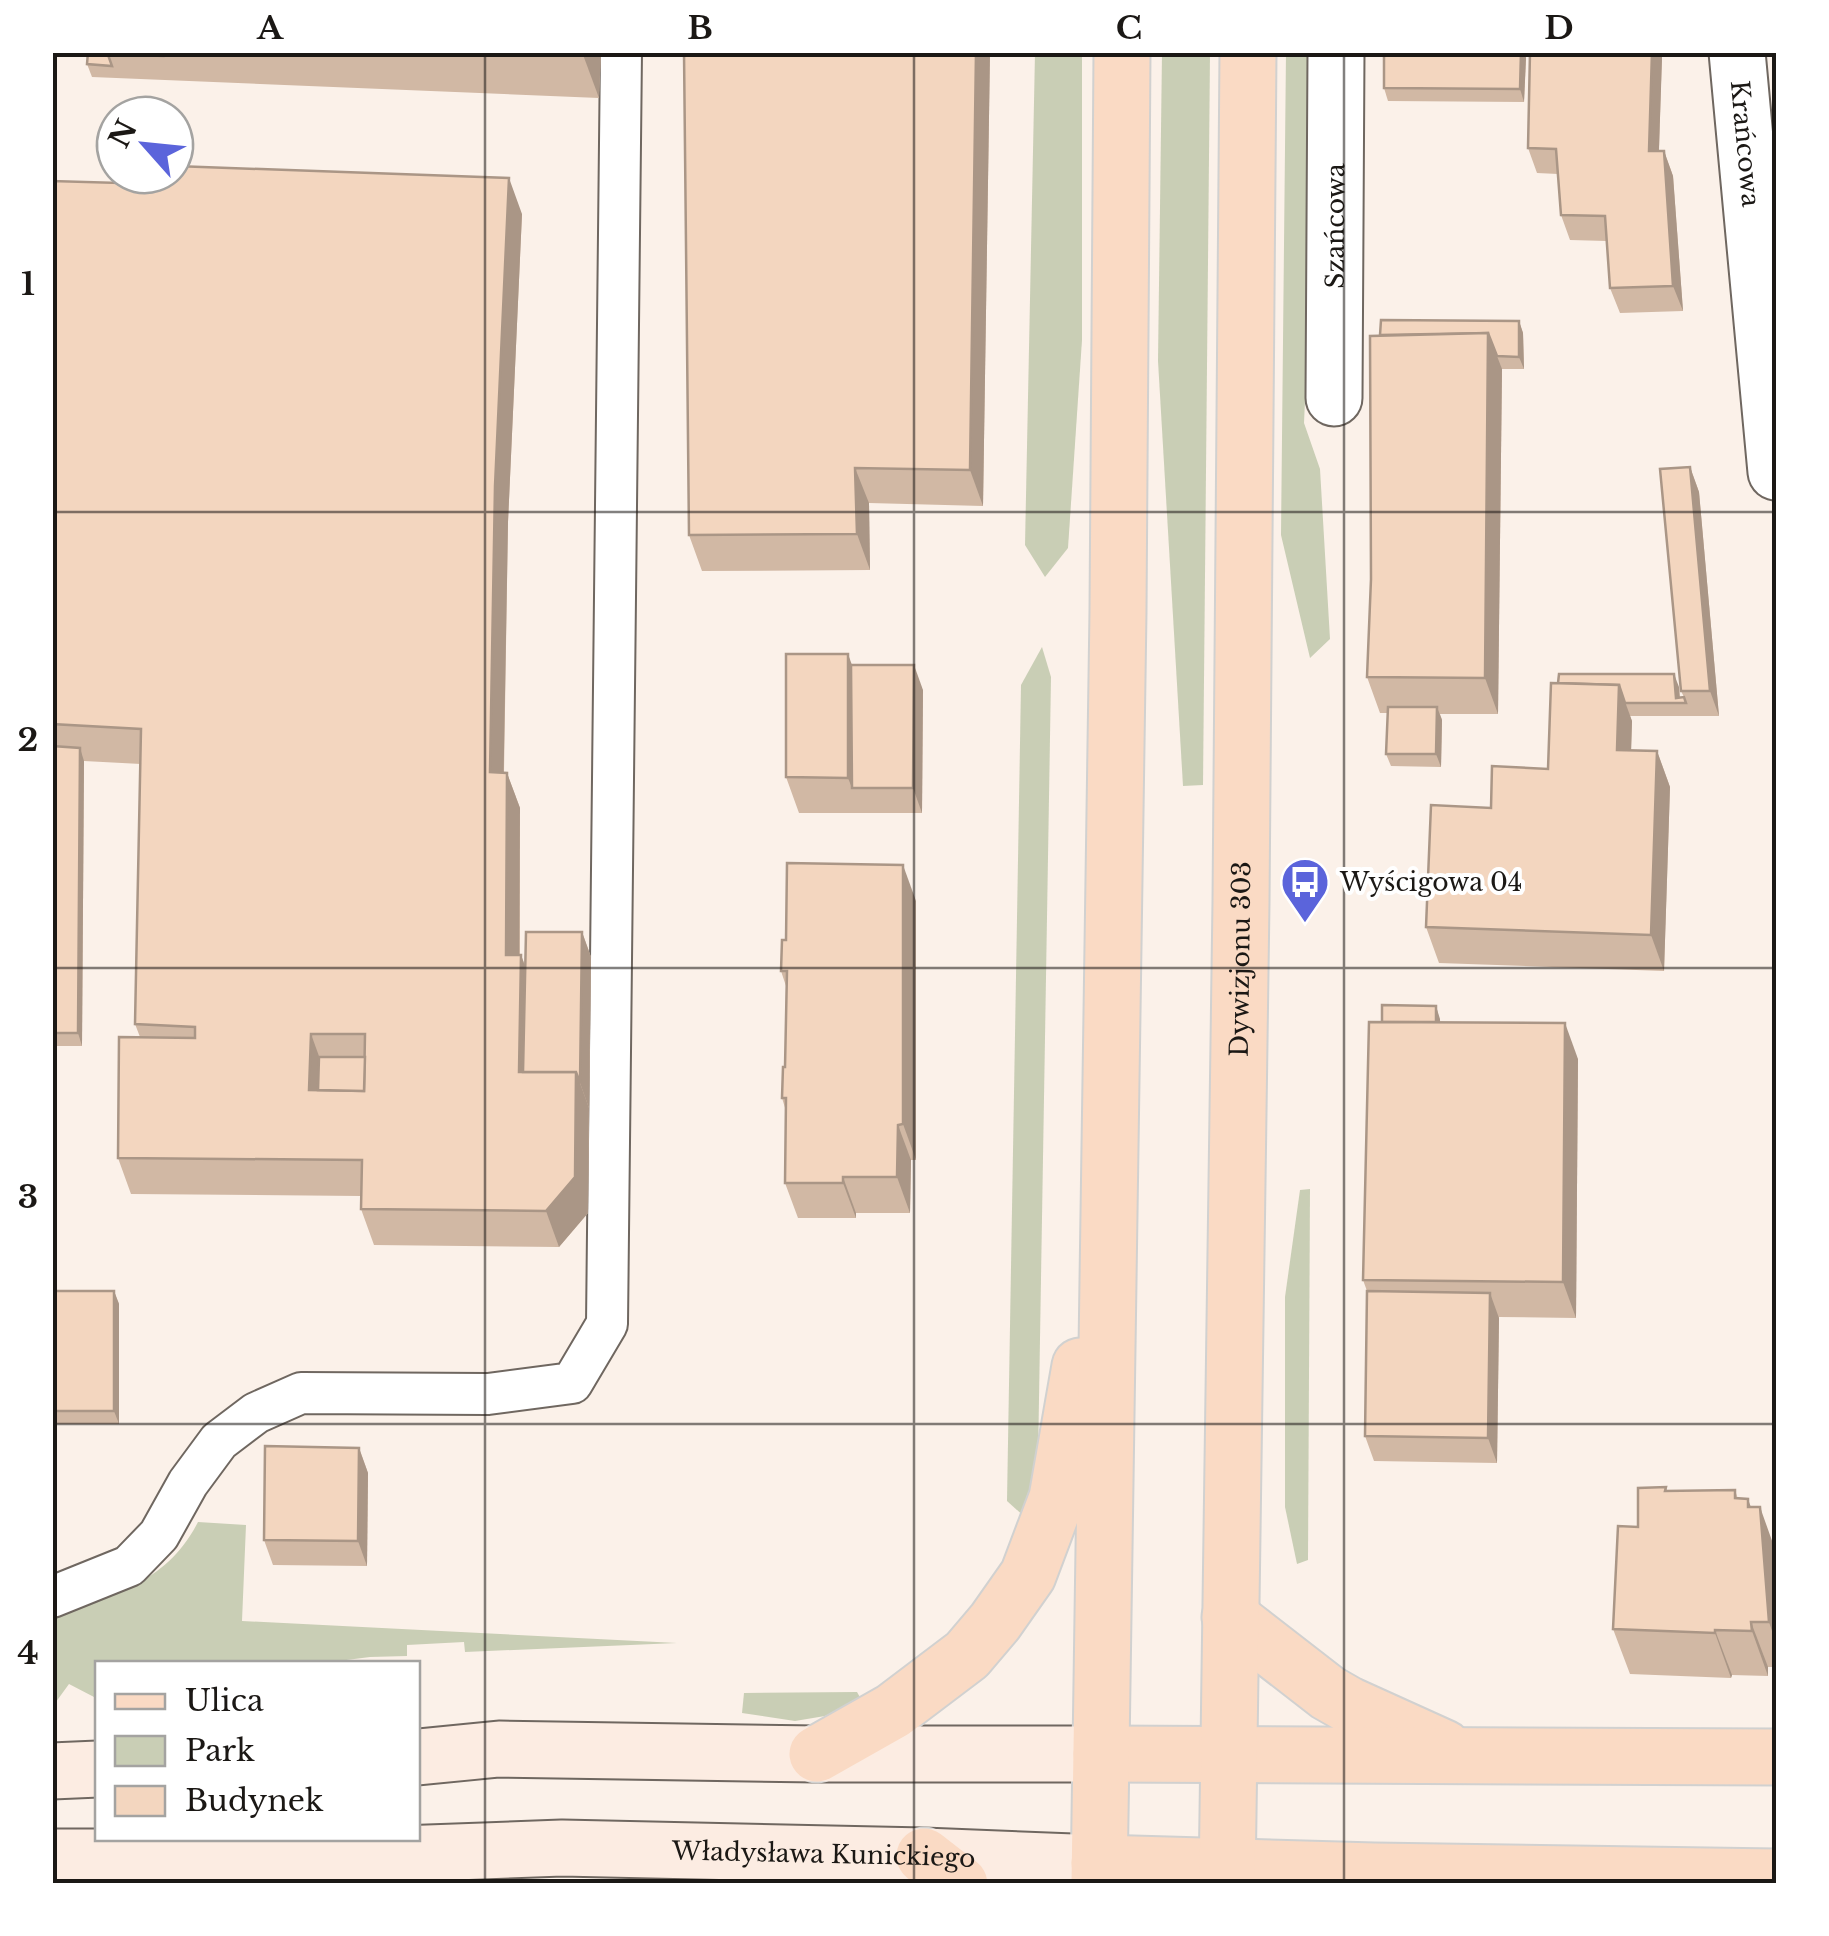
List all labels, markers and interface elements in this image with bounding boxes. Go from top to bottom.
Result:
text: A [256,8,284,48]
text: B [687,8,713,48]
text: C [1116,8,1142,48]
text: D [1544,8,1574,48]
street label: Krańcowa [1724,79,1766,208]
north arrow [95,95,195,195]
text: N [102,114,145,154]
street label: Szańcowa [1320,163,1351,289]
text: 1 [21,264,35,304]
text: 2 [18,720,38,760]
bus stop icon: Wyścigowa 04 [1279,856,1331,924]
street label: Dywizjonu 303 [1224,861,1257,1057]
place label: Wyścigowa 04 [1339,867,1522,898]
text: 3 [18,1177,38,1217]
text: 4 [17,1633,39,1673]
legend [95,1661,420,1841]
text: Ulica [185,1682,264,1719]
text: Park [185,1732,255,1769]
text: Budynek [185,1782,324,1819]
street label: Władysława Kunickiego [671,1835,976,1874]

